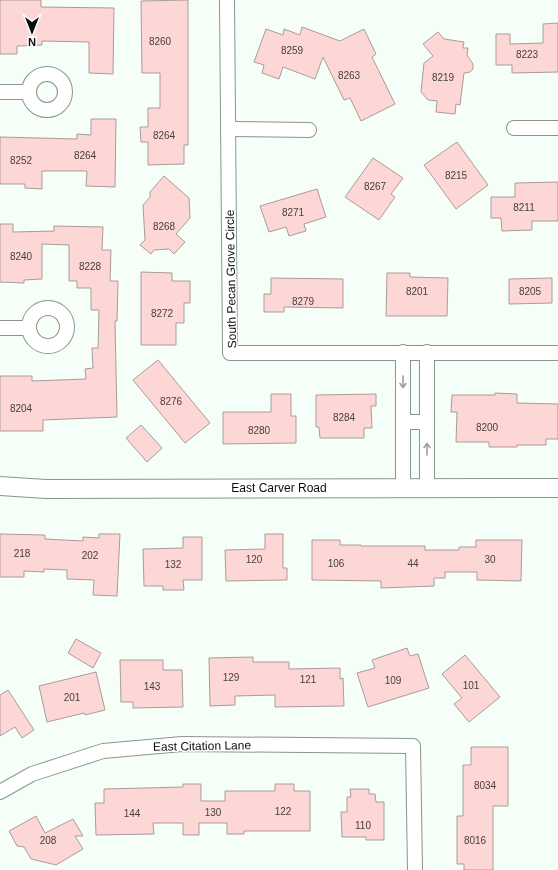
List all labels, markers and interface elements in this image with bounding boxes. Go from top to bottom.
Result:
north arrow [12,12,52,52]
text: N [28,36,36,48]
house number: 8260 [149,36,172,47]
house number: 8259 [281,45,304,56]
house number: 8223 [516,49,539,60]
house number: 8263 [338,70,361,81]
house number: 8219 [432,72,455,83]
house number: 8264 [153,130,176,141]
house number: 8264 [74,150,97,161]
house number: 8252 [10,155,33,166]
house number: 8215 [445,170,468,181]
house number: 8267 [364,181,387,192]
house number: 8211 [513,202,535,213]
house number: 8271 [282,207,305,218]
street label: South Pecan Grove Circle [223,209,239,348]
house number: 8268 [153,221,176,232]
house number: 8240 [10,251,33,262]
house number: 8228 [79,261,102,272]
house number: 8201 [406,286,429,297]
house number: 8205 [519,286,542,297]
house number: 8279 [292,296,315,307]
house number: 8272 [151,308,174,319]
one-way arrow [399,375,407,388]
house number: 8276 [160,396,183,407]
house number: 8204 [10,403,33,414]
house number: 8284 [333,412,356,423]
house number: 8200 [476,422,499,433]
house number: 8280 [248,425,271,436]
one-way arrow [423,443,431,456]
street label: East Carver Road [231,481,327,495]
house number: 218 [14,548,31,559]
house number: 202 [82,550,99,561]
house number: 120 [246,554,263,565]
house number: 30 [484,554,496,565]
house number: 106 [328,558,345,569]
house number: 44 [407,558,419,569]
house number: 132 [165,559,182,570]
house number: 129 [223,672,240,683]
house number: 121 [300,674,317,685]
house number: 109 [385,675,402,686]
house number: 101 [463,680,480,691]
house number: 143 [144,681,161,692]
house number: 201 [64,692,81,703]
street label: East Citation Lane [153,738,251,754]
house number: 8034 [474,780,497,791]
house number: 122 [275,806,292,817]
house number: 130 [205,807,222,818]
house number: 144 [124,808,141,819]
house number: 110 [355,820,371,831]
house number: 208 [40,835,57,846]
house number: 8016 [464,835,487,846]

